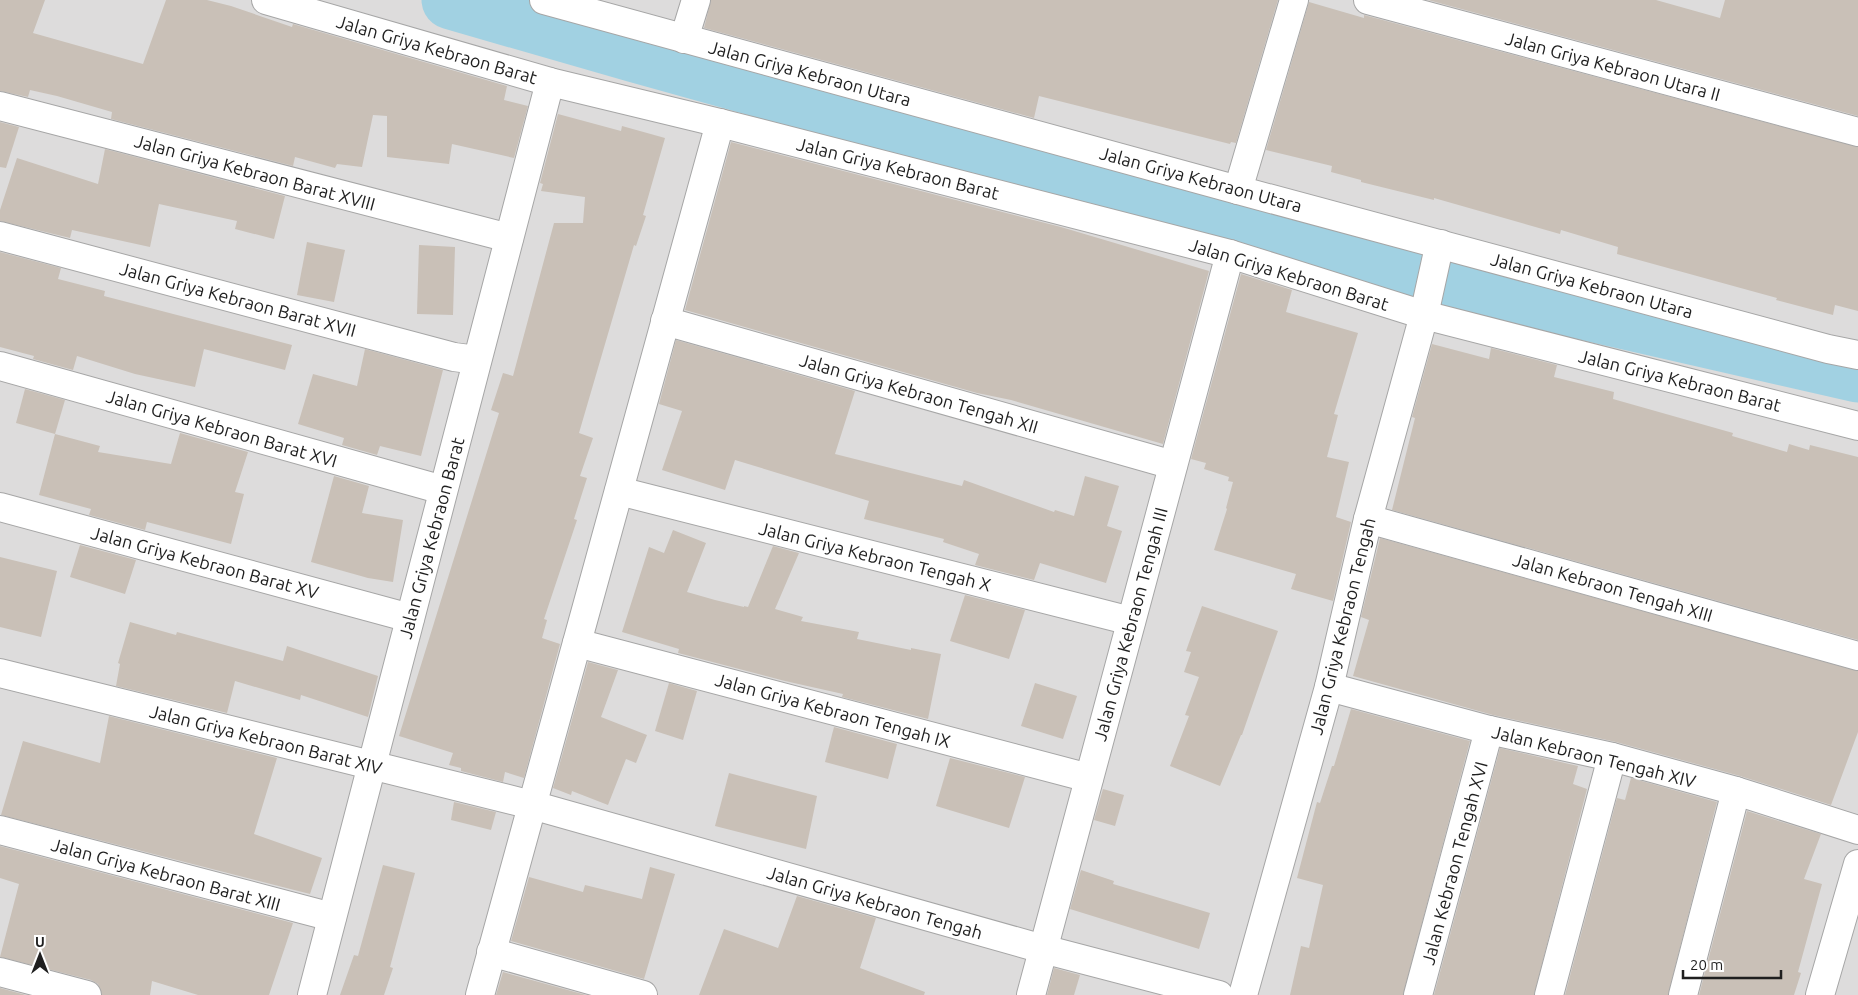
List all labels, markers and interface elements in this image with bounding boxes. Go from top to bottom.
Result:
street label: Jalan Griya Kebraon Barat [334,11,540,87]
street label: Jalan Griya Kebraon Utara II [1503,28,1723,104]
street label: Jalan Griya Kebraon Utara [707,36,913,110]
street label: Jalan Griya Kebraon Barat XVIII [132,130,378,214]
street label: Jalan Griya Kebraon Barat [795,133,1001,203]
street label: Jalan Griya Kebraon Utara [1098,142,1304,216]
street label: Jalan Griya Kebraon Barat [1187,234,1391,314]
street label: Jalan Griya Kebraon Utara [1489,248,1695,322]
street label: Jalan Griya Kebraon Barat XVII [118,258,358,340]
street label: Jalan Griya Kebraon Barat [1577,345,1783,415]
street label: Jalan Griya Kebraon Tengah XII [797,349,1041,437]
street label: Jalan Griya Kebraon Barat XVI [104,385,340,471]
street label: Jalan Griya Kebraon Barat [394,435,468,641]
street label: Jalan Griya Kebraon Tengah III [1089,505,1171,743]
street label: Jalan Griya Kebraon Tengah [1305,515,1379,737]
street label: Jalan Griya Kebraon Tengah X [757,517,993,595]
street label: Jalan Griya Kebraon Barat XV [89,522,321,602]
street label: Jalan Kebraon Tengah XIII [1511,549,1715,625]
street label: Jalan Griya Kebraon Tengah IX [713,669,953,751]
street label: Jalan Griya Kebraon Barat XIV [148,700,385,778]
street label: Jalan Kebraon Tengah XIV [1490,721,1698,791]
street label: Jalan Kebraon Tengah XVI [1417,759,1491,967]
street label: Jalan Griya Kebraon Barat XIII [49,834,283,914]
street label: Jalan Griya Kebraon Tengah [765,862,985,942]
north arrow [15,930,65,980]
text: U [35,934,45,950]
scale bar [1683,948,1780,980]
text: 20 m [1690,956,1723,973]

